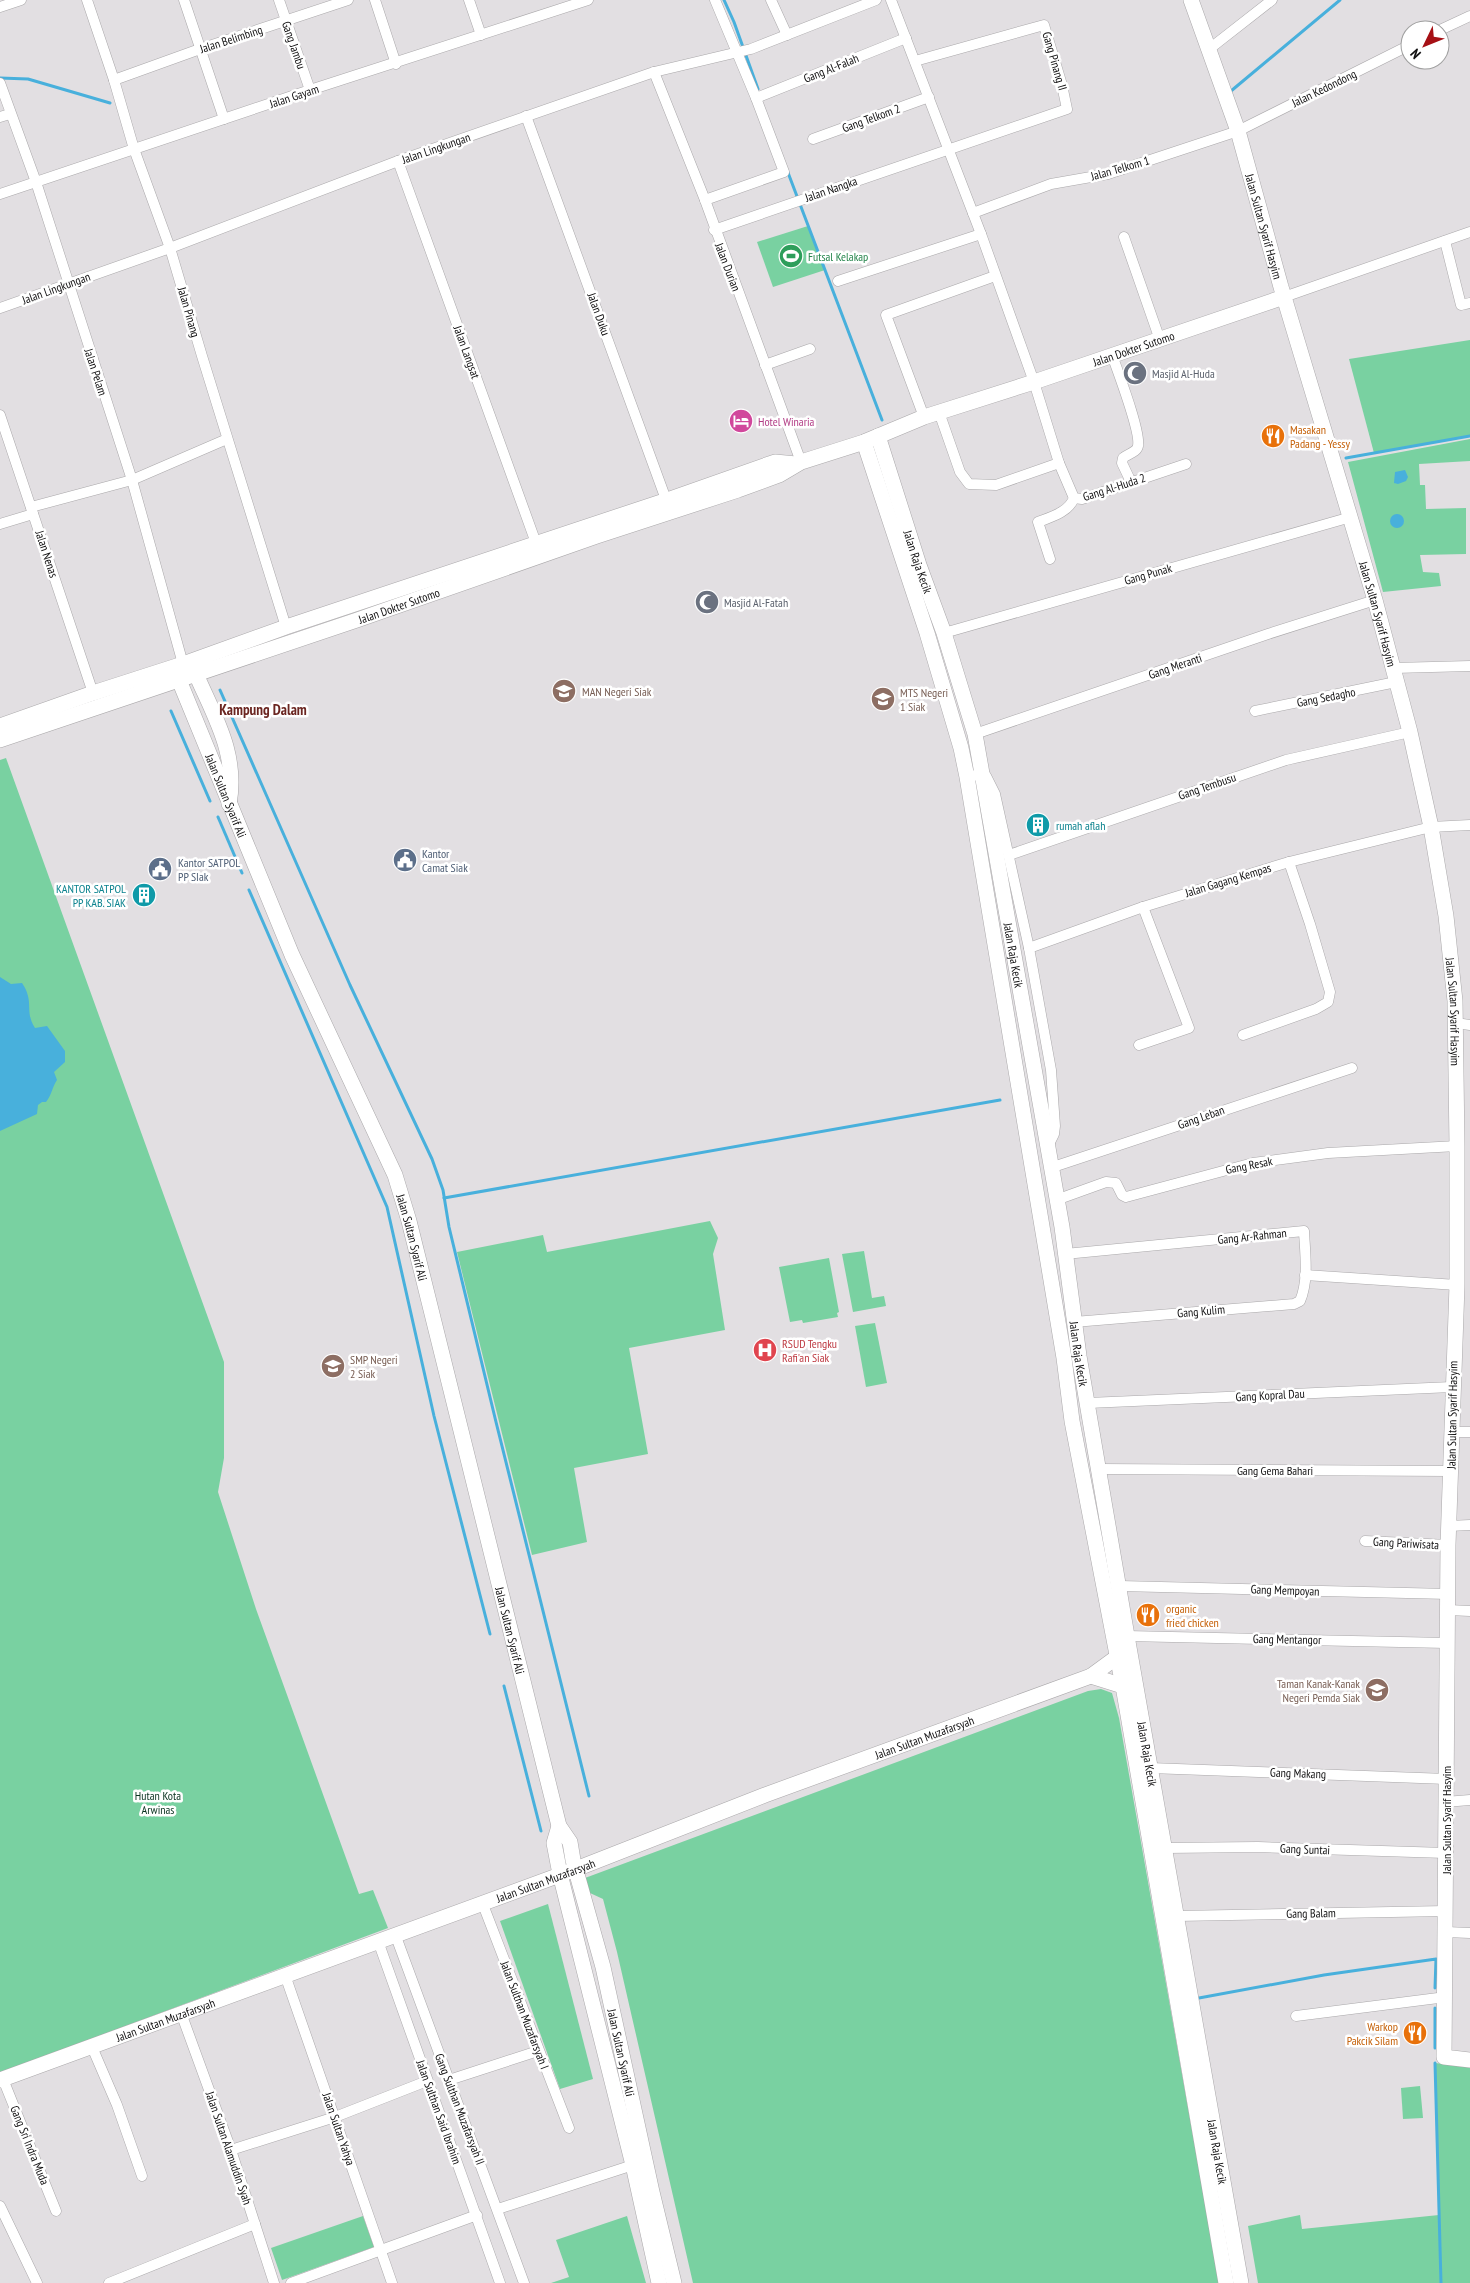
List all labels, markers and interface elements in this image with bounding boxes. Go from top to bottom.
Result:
street label: Gang Jambu [279,19,309,71]
north arrow [1400,20,1450,70]
street label: Jalan Belimbing [197,22,264,57]
street label: Gang Pinang II [1039,30,1071,92]
text: N [1406,45,1425,63]
street label: Gang Al-Falah [801,50,861,86]
street label: Jalan Kedondong [1288,66,1359,111]
street label: Jalan Gayam [267,81,321,111]
street label: Gang Telkom 2 [840,101,902,135]
street label: Jalan Lingkungan [399,129,472,167]
street label: Jalan Telkom 1 [1088,152,1151,184]
street label: Jalan Sultan Syarif Hasyim [1242,171,1286,281]
street label: Jalan Nangka [802,173,859,205]
street label: Jalan Durian [712,240,744,293]
sports icon: Futsal Kelakap [778,243,804,269]
place label: Futsal Kelakap [808,249,868,264]
street label: Jalan Lingkungan [19,269,92,308]
street label: Jalan Pinang [174,284,203,339]
street label: Jalan Duku [584,290,614,337]
street label: Jalan Langsat [450,322,484,381]
street label: Jalan Dokter Sutomo [1090,327,1176,369]
street label: Jalan Pelam [81,346,111,398]
mosque icon: Masjid Al-Huda [1122,360,1148,386]
place label: Masjid Al-Huda [1152,366,1215,381]
hotel icon: Hotel Winaria [728,408,754,434]
place label: Hotel Winaria [758,414,815,429]
place label: Masakan Padang - Yessy [1290,422,1350,451]
restaurant icon: Masakan Padang - Yessy [1260,423,1286,449]
street label: Gang Al-Huda 2 [1081,470,1147,504]
street label: Jalan Raja Kecik [901,527,936,596]
street label: Jalan Nenas [32,528,62,579]
street label: Jalan Sultan Syarif Hasyim [1356,559,1400,668]
street label: Gang Punak [1123,560,1174,588]
street label: Jalan Dokter Sutomo [355,584,442,627]
mosque icon: Masjid Al-Fatah [694,589,720,615]
place label: Masjid Al-Fatah [724,595,788,610]
street label: Gang Meranti [1146,650,1204,682]
school or university icon: MAN Negeri Siak [551,678,577,704]
place label: MAN Negeri Siak [582,684,652,699]
street label: Gang Sedagho [1295,684,1357,710]
place label: MTS Negeri 1 Siak [900,685,948,714]
school or university icon: MTS Negeri 1 Siak [870,686,896,712]
district label: Kampung Dalam [219,700,307,719]
street label: Jalan Sultan Syarif Ali [202,751,250,840]
street label: Gang Tembusu [1176,769,1238,803]
building icon: rumah aflah [1025,812,1051,838]
place label: rumah aflah [1056,818,1105,833]
place label: Kantor Camat Siak [422,846,468,875]
public building icon: Kantor Camat Siak [392,847,418,873]
place label: Kantor SATPOL PP SIak [178,855,240,884]
public building icon: Kantor SATPOL PP SIak [147,856,173,882]
street label: Jalan Gagang Kempas [1182,860,1273,900]
place label: KANTOR SATPOL PP KAB. SIAK [56,881,126,910]
building icon: KANTOR SATPOL PP KAB. SIAK [131,882,157,908]
street label: Jalan Raja Kecik [1001,921,1027,989]
street label: Jalan Sultan Syarif Hasyim [1443,956,1463,1066]
street label: Gang Leban [1176,1102,1226,1132]
street label: Gang Resak [1224,1153,1274,1177]
street label: Jalan Sultan Syarif Ali [393,1191,431,1282]
street label: Gang Ar-Rahman [1217,1225,1287,1247]
street label: Gang Kulim [1177,1301,1226,1321]
street label: Jalan Raja Kecik [1067,1319,1092,1388]
place label: RSUD Tengku Rafi'an Siak [782,1336,837,1365]
hospital icon: RSUD Tengku Rafi'an Siak [752,1337,778,1363]
place label: SMP Negeri 2 Siak [350,1352,398,1381]
school or university icon: SMP Negeri 2 Siak [320,1353,346,1379]
street label: Jalan Sultan Syarif Hasyim [1444,1361,1460,1470]
street label: Gang Kopral Dau [1235,1386,1305,1404]
street label: Gang Gema Bahari [1237,1463,1313,1478]
street label: Gang Pariwisata [1373,1534,1440,1552]
street label: Gang Mempoyan [1250,1581,1320,1599]
street label: Jalan Sultan Syarif Ali [492,1584,528,1675]
place label: organic fried chicken [1166,1601,1219,1630]
restaurant icon: organic fried chicken [1135,1602,1161,1628]
street label: Gang Mentangor [1253,1631,1322,1647]
place label: Taman Kanak-Kanak Negeri Pemda Siak [1277,1676,1360,1705]
school or university icon: Taman Kanak-Kanak Negeri Pemda Siak [1364,1677,1390,1703]
street label: Jalan Sultan Muzafarsyah [872,1712,976,1762]
street label: Jalan Raja Kecik [1135,1719,1161,1788]
street label: Gang Makang [1270,1765,1326,1781]
street label: Jalan Sultan Syarif Hasyim [1439,1766,1454,1875]
park label: Hutan Kota Arwinas [135,1788,181,1817]
street label: Gang Suntai [1280,1841,1330,1857]
street label: Jalan Sultan Muzafarsyah [493,1855,597,1905]
street label: Gang Balam [1286,1905,1336,1921]
street label: Jalan Sulthan Muzafarsyah I [497,1958,553,2071]
street label: Jalan Sultan Muzafarsyah [113,1995,217,2045]
street label: Jalan Sultan Syarif Ali [605,2006,638,2098]
place label: Warkop Pakcik Silam [1347,2019,1398,2048]
restaurant icon: Warkop Pakcik Silam [1402,2020,1428,2046]
street label: Gang Sulthan Muzafarsyah II [432,2051,488,2167]
street label: Jalan Sulthan Said Ibrahim [413,2057,465,2166]
street label: Jalan Sultan Alamuddin Syah [202,2089,255,2207]
street label: Jalan Sultan Yahya [319,2090,359,2168]
street label: Gang Sri Indra Muda [7,2103,53,2187]
street label: Jalan Raja Kecik [1205,2117,1231,2186]

